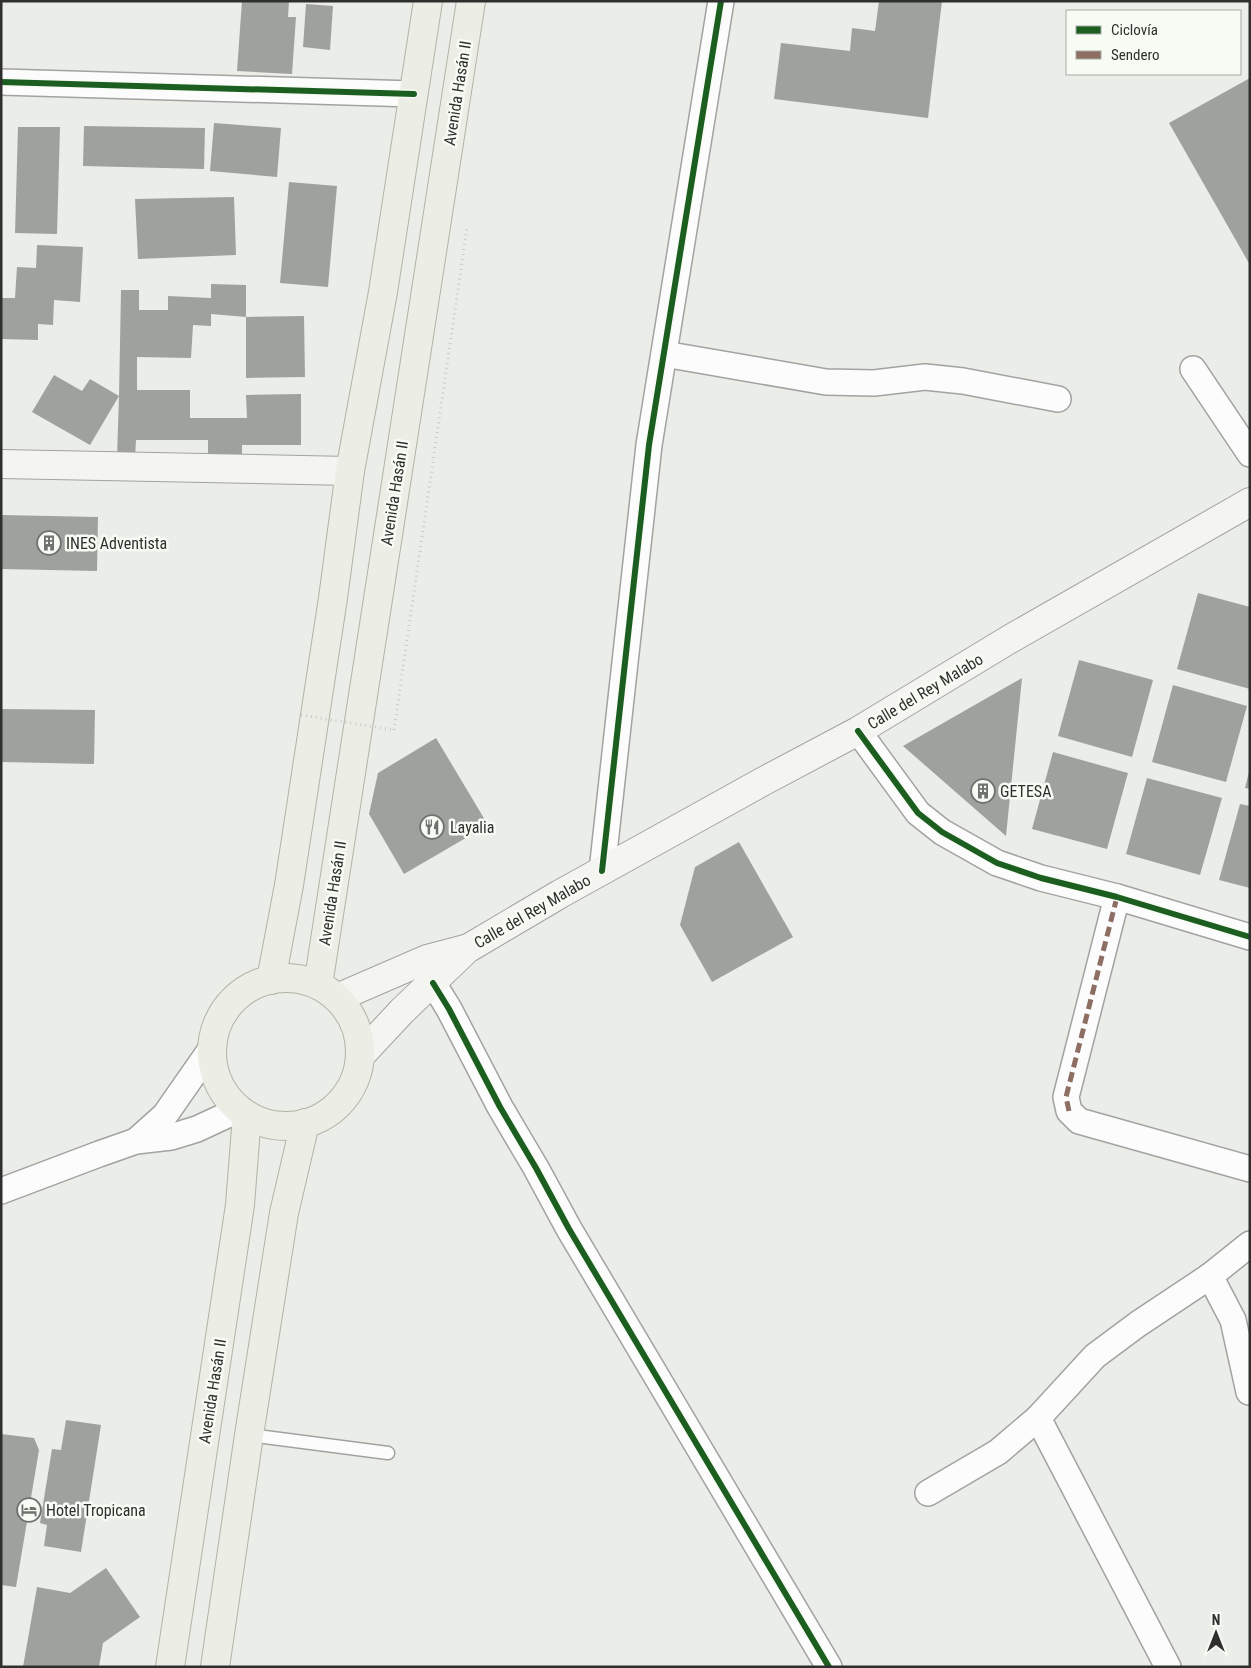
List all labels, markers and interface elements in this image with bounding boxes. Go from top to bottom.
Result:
legend [1066,10,1241,75]
text: Ciclovía [1111,21,1158,39]
street label: Avenida Hasán II [440,39,475,147]
text: Sendero [1111,46,1160,64]
street label: Avenida Hasán II [377,439,412,547]
building icon: INES Adventista [36,530,62,556]
place label: INES Adventista [66,534,167,553]
street label: Calle del Rey Malabo [864,649,986,733]
building icon: GETESA [970,778,996,804]
place label: GETESA [1000,782,1051,801]
restaurant icon: Layalia [419,814,445,840]
place label: Layalia [450,818,494,837]
street label: Avenida Hasán II [315,839,350,947]
street label: Calle del Rey Malabo [471,870,594,952]
street label: Avenida Hasán II [195,1337,230,1445]
hotel icon: Hotel Tropicana [16,1497,42,1523]
place label: Hotel Tropicana [46,1501,146,1520]
north arrow [1191,1608,1241,1658]
text: N [1212,1612,1220,1628]

